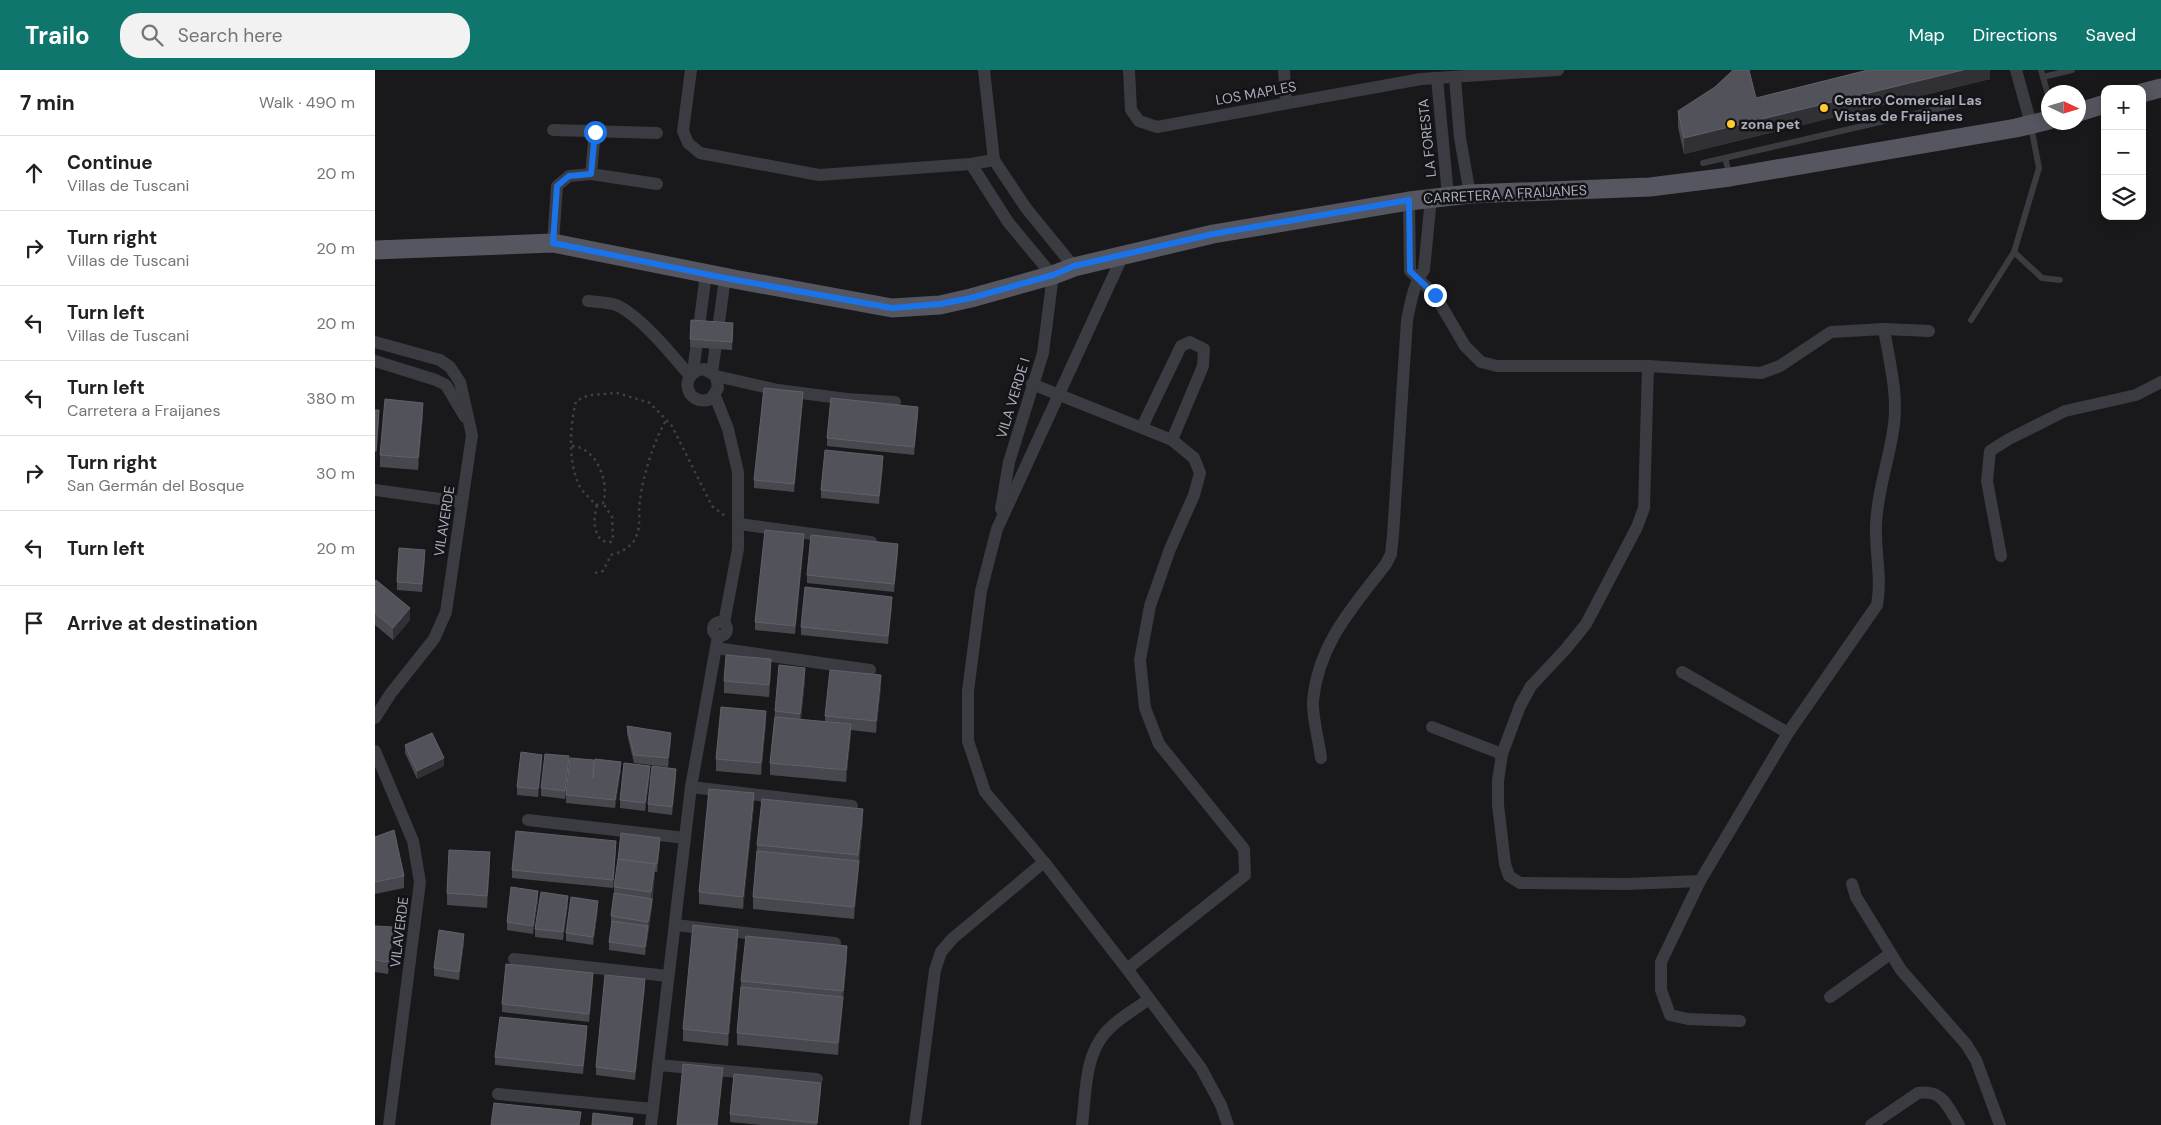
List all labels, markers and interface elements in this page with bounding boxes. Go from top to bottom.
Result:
search box [120,13,470,58]
text: Trailo [25,20,90,51]
icon: search [138,21,166,49]
text: Search here [178,23,283,48]
text: Map [1909,23,1945,47]
text: Directions [1973,23,2058,47]
text: Saved [2086,23,2136,47]
street label: LOS MAPLES [1214,77,1298,109]
north arrow [2041,85,2086,130]
map controls [2101,85,2146,220]
button: + [2101,85,2146,130]
text: 7 min [20,89,75,117]
place label: Centro Comercial Las Vistas de Fraijanes [1834,91,1982,125]
text: Walk · 490 m [259,92,355,113]
street label: LA FORESTA [1414,98,1440,178]
marker: Centro Comercial Las Vistas de Fraijanes [1818,102,1830,114]
place label: zona pet [1741,115,1800,133]
marker: zona pet [1725,118,1737,130]
route start [584,121,607,144]
button: − [2101,130,2146,175]
text: Continue [67,150,153,175]
icon: ahead [20,159,48,187]
text: 20 m [316,163,355,184]
text: Villas de Tuscani [67,175,189,196]
button: layers [2101,175,2146,220]
street label: CARRETERA A FRAIJANES [1423,181,1587,207]
text: Turn right [67,225,157,250]
icon: right [20,234,48,262]
text: 20 m [316,238,355,259]
text: Villas de Tuscani [67,250,189,271]
route end [1424,284,1447,307]
text: Turn left [67,300,145,325]
icon: left [20,309,48,337]
text: 20 m [316,313,355,334]
text: Villas de Tuscani [67,325,189,346]
street label: VILA VERDE I [992,356,1034,440]
text: Turn left [67,375,145,400]
icon: left [20,384,48,412]
text: 380 m [306,388,355,409]
text: Carretera a Fraijanes [67,400,220,421]
text: Turn right [67,450,157,475]
icon: right [20,459,48,487]
text: 30 m [316,463,355,484]
text: San Germán del Bosque [67,475,244,496]
street label: VILAVERDE [430,484,458,558]
icon: left [20,534,48,562]
text: Turn left [67,536,145,561]
text: 20 m [316,538,355,559]
icon: arrive [20,609,48,637]
text: Arrive at destination [67,611,258,636]
street label: VILAVERDE [386,896,412,968]

